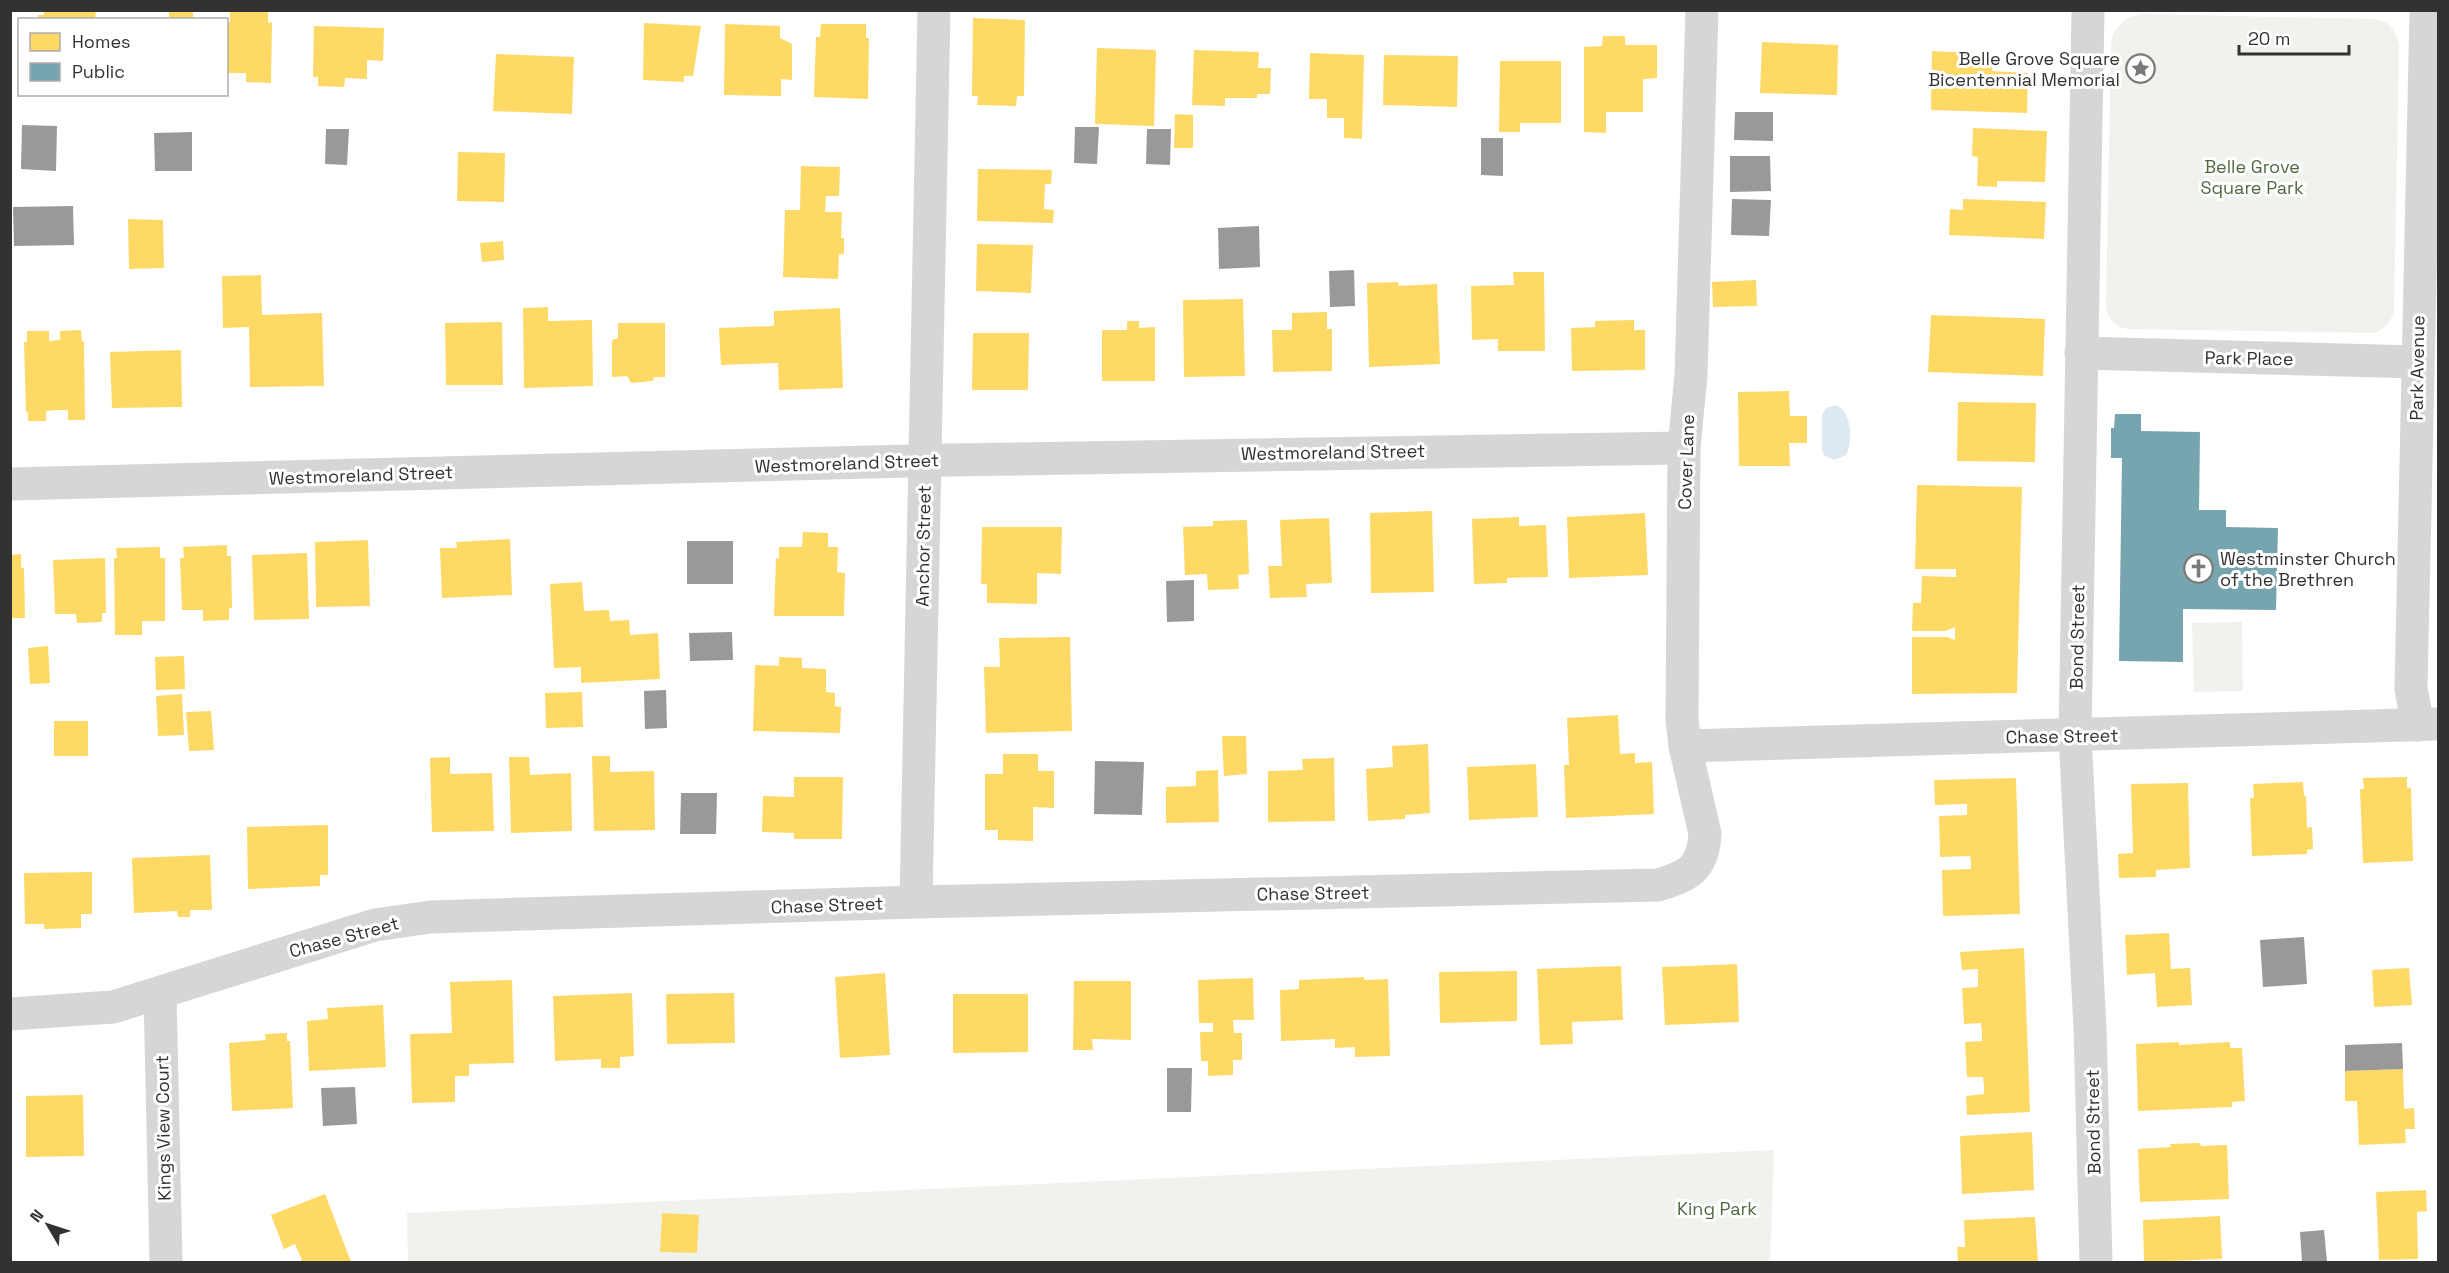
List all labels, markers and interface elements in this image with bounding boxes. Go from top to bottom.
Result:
legend [18,18,228,96]
scale bar [2239,18,2348,56]
text: 20 m [2248,27,2291,50]
text: Homes [72,30,131,53]
place label: Belle Grove Square Bicentennial Memorial [1928,47,2120,91]
place icon: Belle Grove Square Bicentennial Memorial [2125,52,2157,84]
text: Public [72,60,125,83]
park label: Belle Grove Square Park [2200,155,2304,199]
street label: Park Avenue [2405,315,2429,421]
street label: Park Place [2204,346,2294,370]
street label: Cover Lane [1673,414,1699,510]
street label: Westmoreland Street [1241,439,1425,465]
street label: Westmoreland Street [754,448,940,478]
street label: Westmoreland Street [268,460,454,490]
street label: Anchor Street [910,485,936,607]
place label: Westminster Church of the Brethren [2220,547,2396,591]
church icon: Westminster Church of the Brethren [2183,552,2215,584]
street label: Bond Street [2065,584,2089,690]
street label: Chase Street [2005,724,2119,748]
street label: Chase Street [1256,881,1370,905]
street label: Chase Street [770,892,884,918]
street label: Chase Street [287,911,401,963]
street label: Kings View Court [150,1055,176,1201]
street label: Bond Street [2081,1069,2105,1175]
north arrow [18,1195,78,1255]
park label: King Park [1677,1197,1757,1220]
text: N [25,1205,48,1227]

